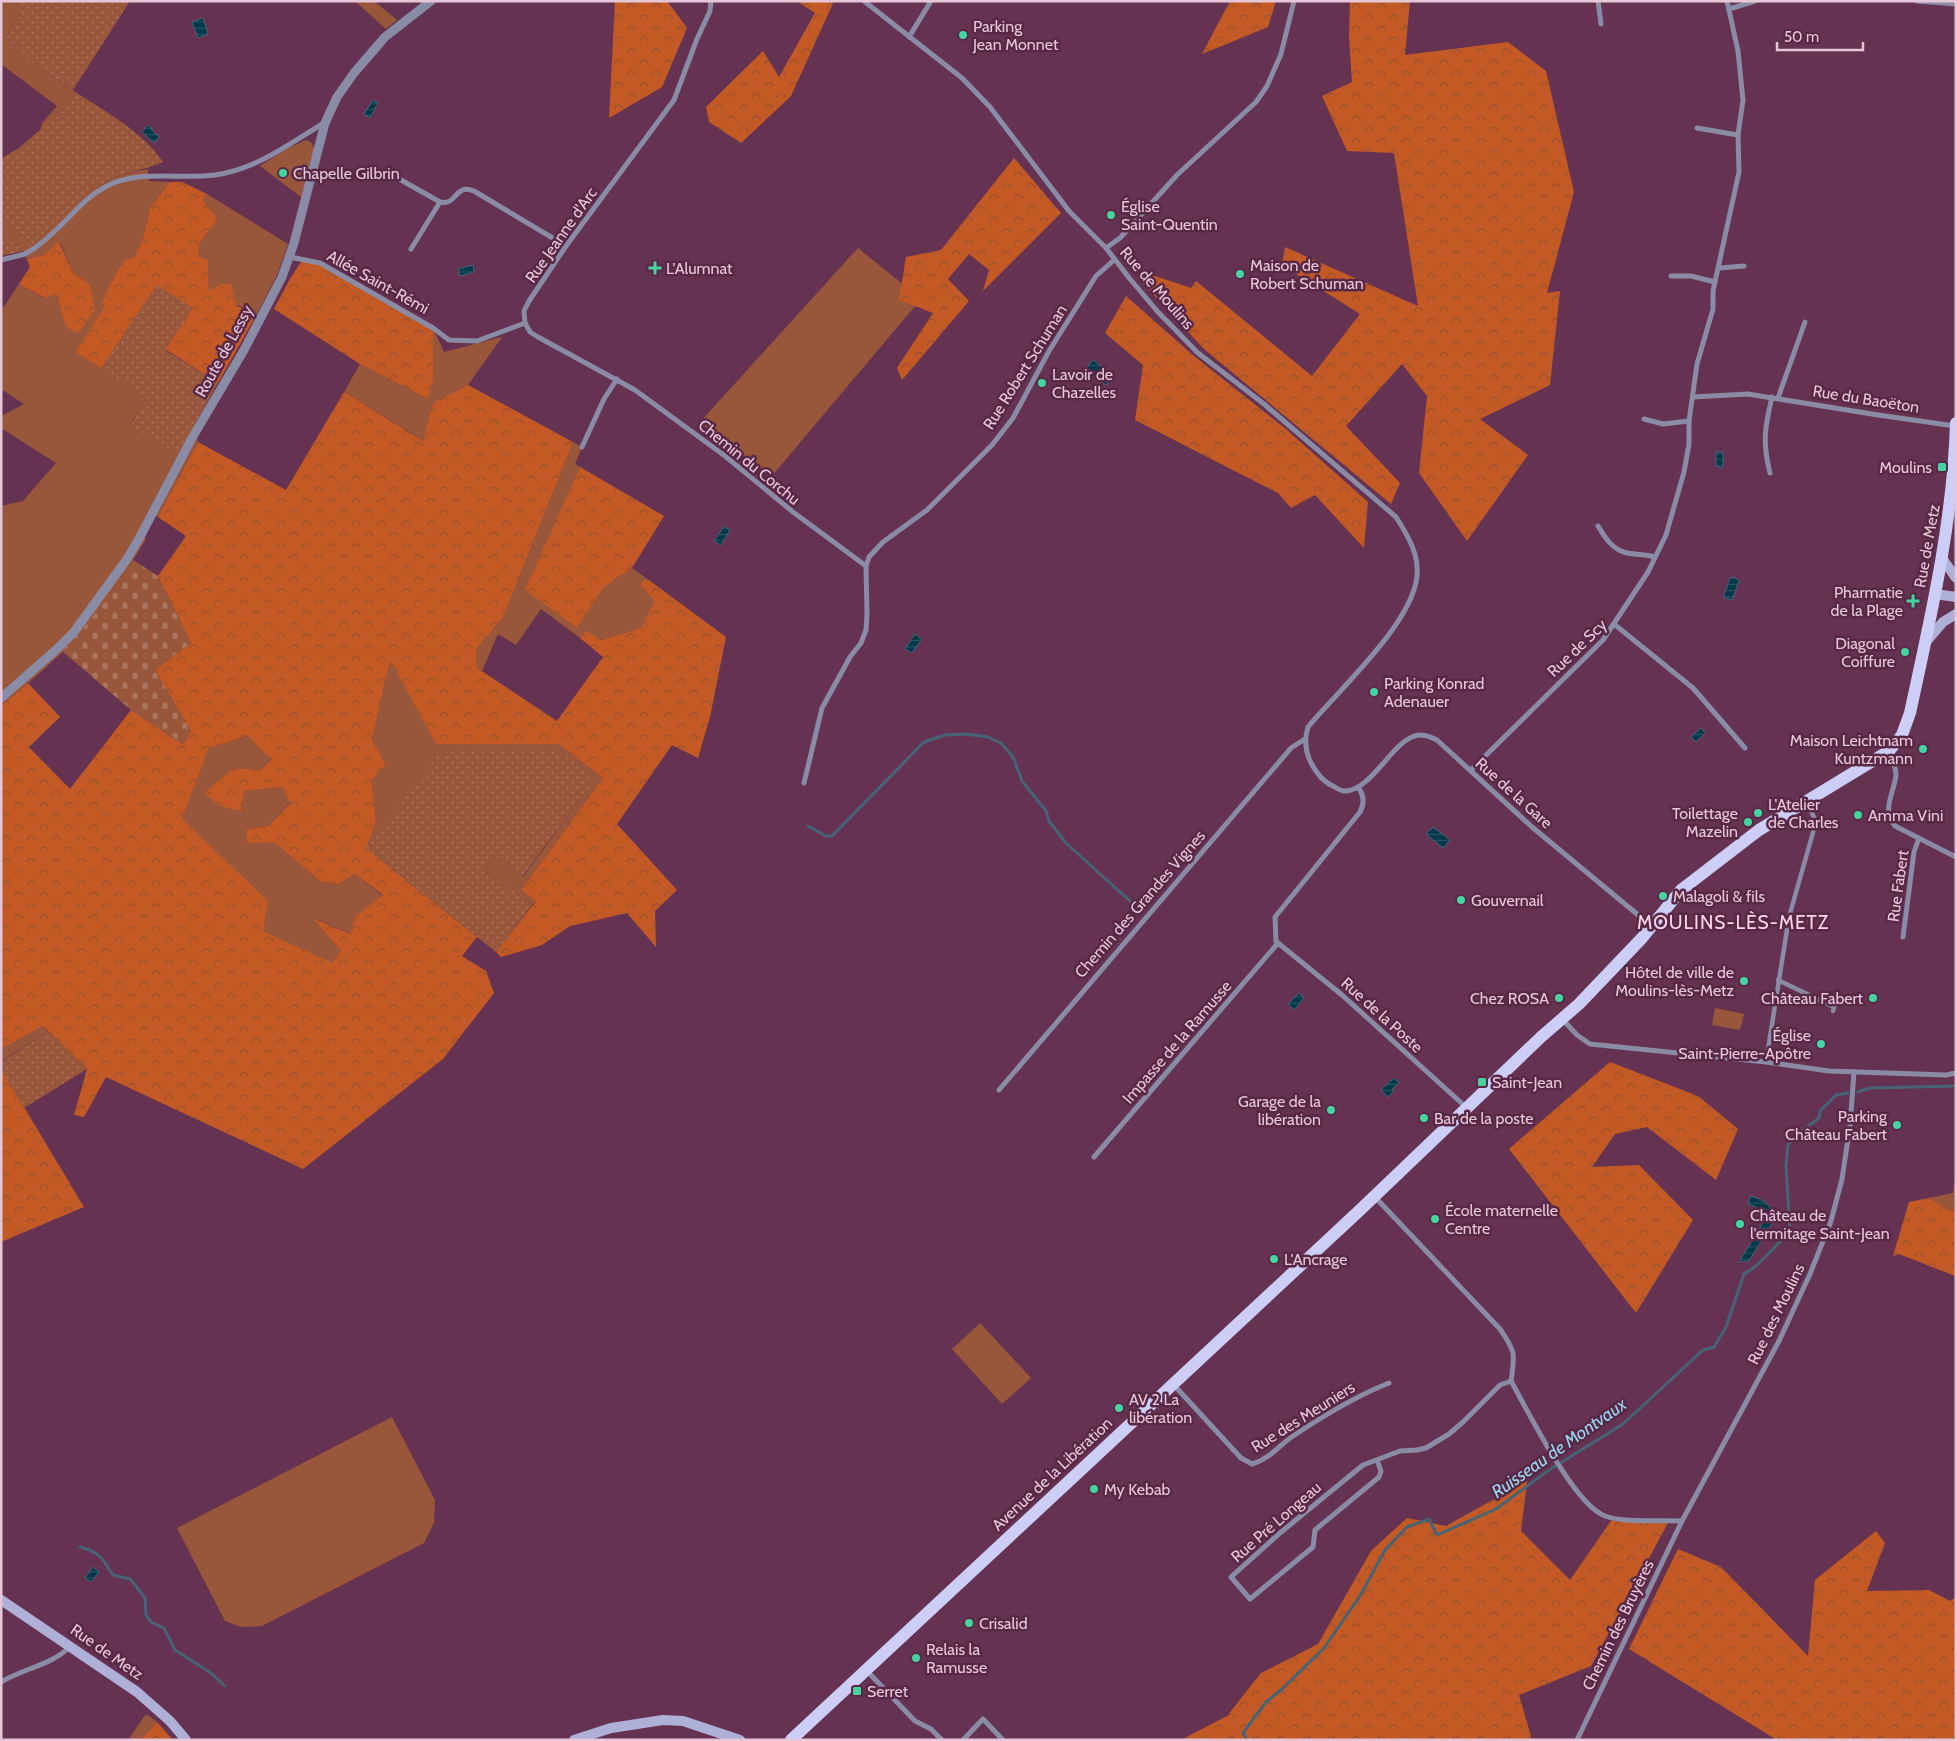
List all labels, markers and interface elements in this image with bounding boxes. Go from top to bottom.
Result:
place label: Parking Jean Monnet [972,17,1059,54]
scale bar [1777,20,1863,52]
text: 50 m [1784,28,1819,46]
marker: Parking Jean Monnet [957,29,969,41]
place label: Chapelle Gilbrin [293,164,400,183]
marker: Chapelle Gilbrin [277,167,289,179]
street label: Rue Jeanne d'Arc [521,184,601,286]
place label: Église Saint-Quentin [1121,197,1218,234]
marker: Église Saint-Quentin [1105,209,1117,221]
street label: Rue de Moulins [1116,243,1198,333]
street label: Allée Saint-Rémi [324,246,432,318]
place label: Maison de Robert Schuman [1250,256,1364,293]
place label: L'Alumnat [666,259,733,278]
marker: L'Alumnat [648,261,662,275]
marker: Maison de Robert Schuman [1234,268,1246,280]
street label: Rue Robert Schuman [979,301,1071,433]
street label: Route de Lessy [191,302,257,400]
place label: Lavoir de Chazelles [1052,365,1116,402]
marker: Lavoir de Chazelles [1036,377,1048,389]
street label: Rue du Baoëton [1811,381,1921,417]
street label: Chemin du Corchu [694,415,804,509]
place label: Moulins [1879,458,1932,477]
marker: Moulins [1936,461,1948,473]
street label: Rue de Metz [1910,502,1944,589]
place label: Pharmatie de la Plage [1831,583,1903,620]
marker: Pharmatie de la Plage [1907,595,1919,607]
street label: Rue de Scy [1543,615,1611,681]
place label: Diagonal Coiffure [1835,634,1895,671]
marker: Diagonal Coiffure [1899,646,1911,658]
place label: Parking Konrad Adenauer [1384,674,1485,711]
marker: Parking Konrad Adenauer [1368,686,1380,698]
place label: Maison Leichtnam Kuntzmann [1790,731,1913,768]
marker: Maison Leichtnam Kuntzmann [1917,743,1929,755]
street label: Rue de la Gare [1472,754,1556,832]
place label: L'Atelier de Charles [1768,795,1839,832]
place label: Toilettage Mazelin [1672,804,1738,841]
place label: Amma Vini [1868,806,1943,825]
marker: L'Atelier de Charles [1752,807,1764,819]
marker: Amma Vini [1852,809,1864,821]
marker: Toilettage Mazelin [1742,816,1754,828]
street label: Chemin des Grandes Vignes [1071,826,1209,982]
street label: Rue Fabert [1884,848,1913,923]
place label: Malagoli & fils [1673,887,1765,906]
marker: Malagoli & fils [1657,890,1669,902]
place label: Gouvernail [1471,891,1544,910]
marker: Gouvernail [1455,894,1467,906]
district label: MOULINS-LÈS-METZ [1637,910,1829,934]
place label: Hôtel de ville de Moulins-lès-Metz [1615,963,1734,1000]
street label: Rue de la Poste [1337,973,1427,1057]
marker: Hôtel de ville de Moulins-lès-Metz [1738,975,1750,987]
street label: Impasse de la Ramusse [1119,977,1235,1107]
place label: Chez ROSA [1470,989,1549,1008]
place label: Château Fabert [1761,989,1864,1008]
marker: Chez ROSA [1553,992,1565,1004]
marker: Château Fabert [1867,992,1879,1004]
place label: Église Saint-Pierre-Apôtre [1678,1026,1811,1063]
marker: Église Saint-Pierre-Apôtre [1815,1038,1827,1050]
place label: Saint-Jean [1492,1073,1562,1092]
marker: Saint-Jean [1476,1076,1488,1088]
place label: Garage de la libération [1238,1092,1321,1129]
marker: Garage de la libération [1325,1104,1337,1116]
place label: Parking Château Fabert [1785,1107,1888,1144]
place label: Bar de la poste [1434,1109,1533,1128]
marker: Bar de la poste [1418,1112,1430,1124]
marker: Parking Château Fabert [1891,1119,1903,1131]
place label: École maternelle Centre [1445,1201,1558,1238]
place label: Château de l'ermitage Saint-Jean [1750,1206,1890,1243]
marker: École maternelle Centre [1429,1213,1441,1225]
marker: Château de l'ermitage Saint-Jean [1734,1218,1746,1230]
place label: L'Ancrage [1284,1250,1348,1269]
marker: L'Ancrage [1268,1253,1280,1265]
street label: Rue des Moulins [1743,1260,1809,1367]
street label: Rue des Meuniers [1248,1377,1359,1456]
place label: AV 2 La libération [1129,1390,1192,1427]
water label: Ruisseau de Montvaux [1487,1393,1632,1503]
marker: AV 2 La libération [1113,1402,1125,1414]
street label: Avenue de la Libération [988,1413,1116,1535]
street label: Rue Pré Longeau [1227,1478,1325,1566]
place label: My Kebab [1104,1480,1171,1499]
marker: My Kebab [1088,1483,1100,1495]
street label: Chemin des Bruyères [1578,1556,1658,1693]
place label: Crisalid [979,1614,1028,1633]
marker: Crisalid [963,1617,975,1629]
street label: Rue de Metz [67,1620,147,1684]
place label: Relais la Ramusse [926,1640,987,1677]
marker: Relais la Ramusse [910,1652,922,1664]
place label: Serret [867,1682,909,1701]
marker: Serret [851,1685,863,1697]

